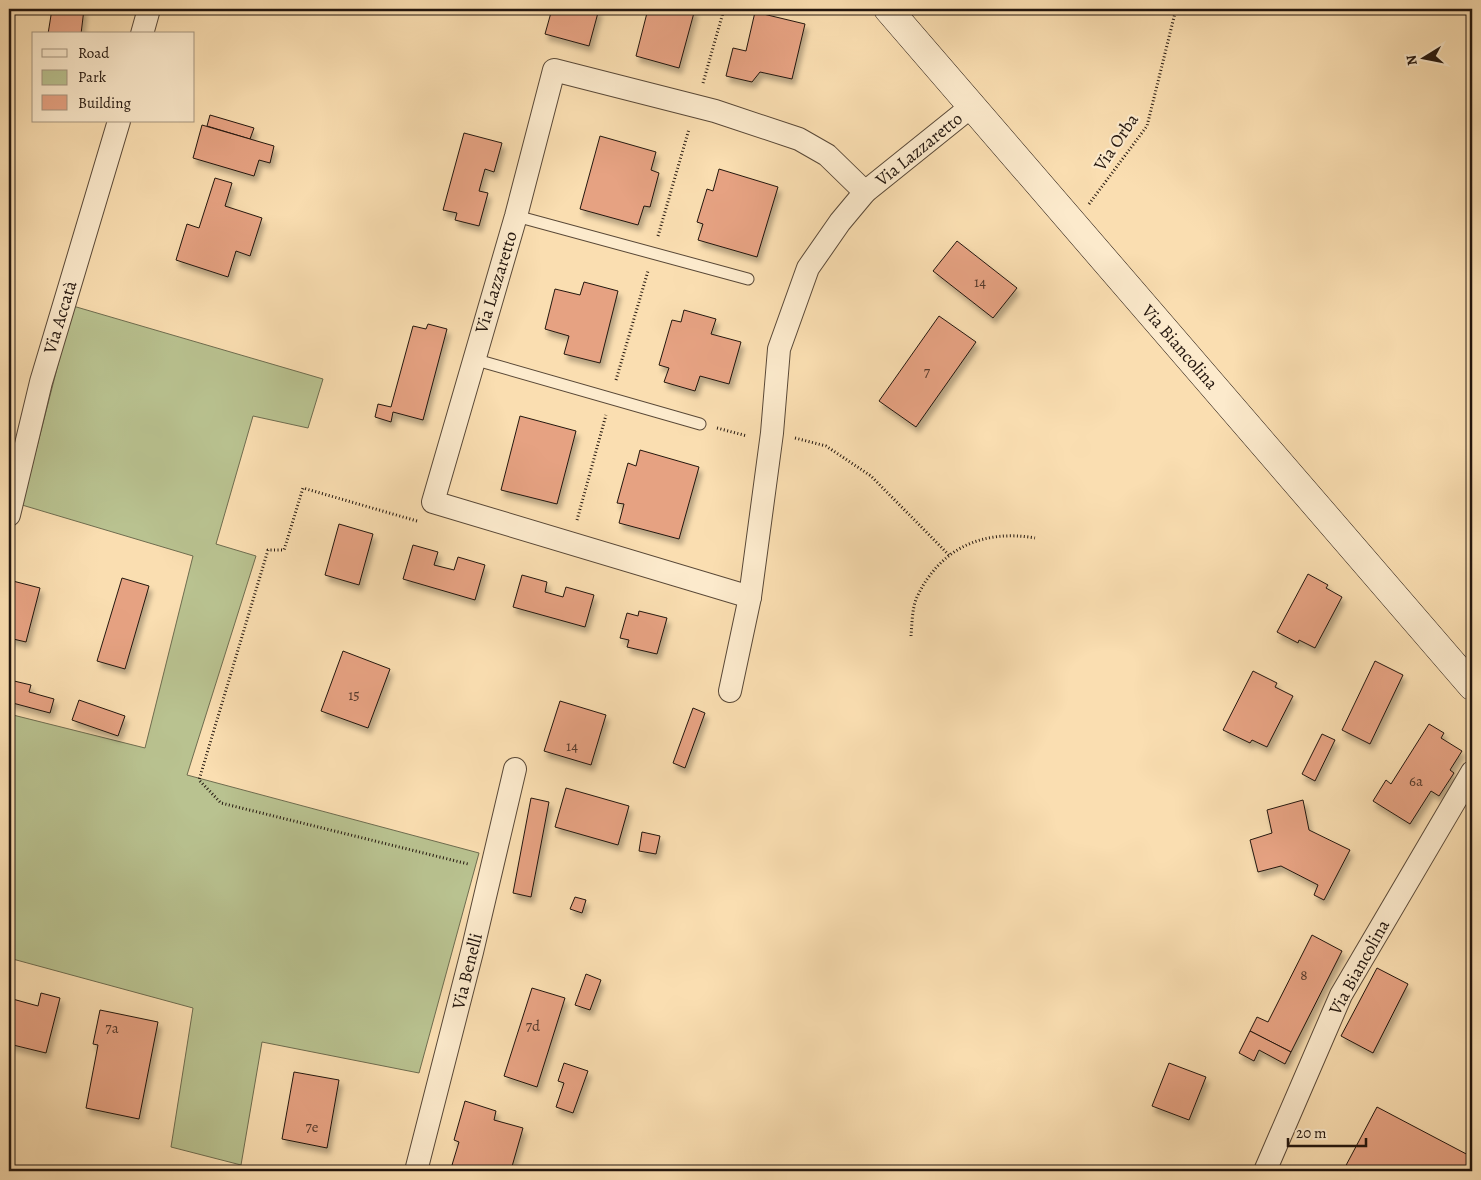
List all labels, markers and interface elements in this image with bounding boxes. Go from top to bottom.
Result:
legend [32,32,195,122]
north arrow [1398,32,1448,82]
text: Road [78,43,110,63]
text: N [1401,53,1422,67]
text: Park [78,67,107,87]
text: Building [78,93,131,113]
street label: Via Lazzaretto [870,106,968,192]
street label: Via Orba [1088,108,1144,176]
street label: Via Lazzaretto [469,228,523,337]
house number: 14 [974,272,986,292]
street label: Via Accatà [37,277,83,357]
street label: Via Biancolina [1136,299,1224,395]
house number: 7 [924,362,931,382]
house number: 15 [348,685,360,705]
house number: 14 [566,736,578,756]
house number: 6a [1409,771,1423,791]
street label: Via Biancolina [1323,915,1395,1020]
street label: Via Benelli [446,930,488,1013]
house number: 8 [1300,965,1308,985]
house number: 7d [526,1016,541,1036]
house number: 7a [105,1018,119,1038]
scale bar [1288,1115,1366,1147]
house number: 7e [305,1117,319,1137]
text: 20 m [1296,1123,1327,1143]

